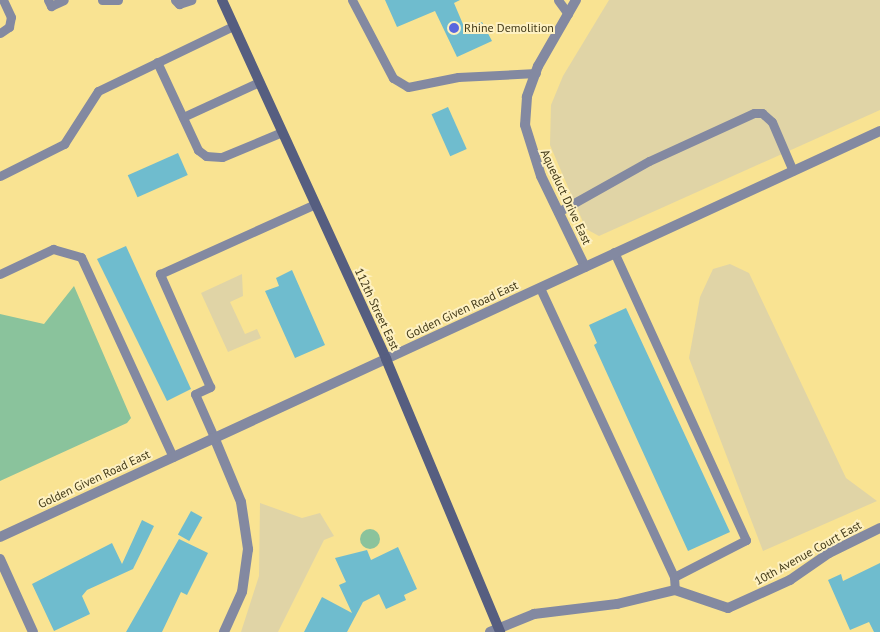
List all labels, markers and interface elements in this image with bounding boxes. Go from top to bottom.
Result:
place label: Rhine Demolition [464,21,554,35]
marker: Rhine Demolition [448,22,460,34]
street label: Aqueduct Drive East [538,147,594,247]
street label: 112th Street East [352,266,402,352]
street label: Golden Given Road East [404,278,520,342]
street label: Golden Given Road East [36,447,152,511]
street label: 10th Avenue Court East [752,518,864,588]

